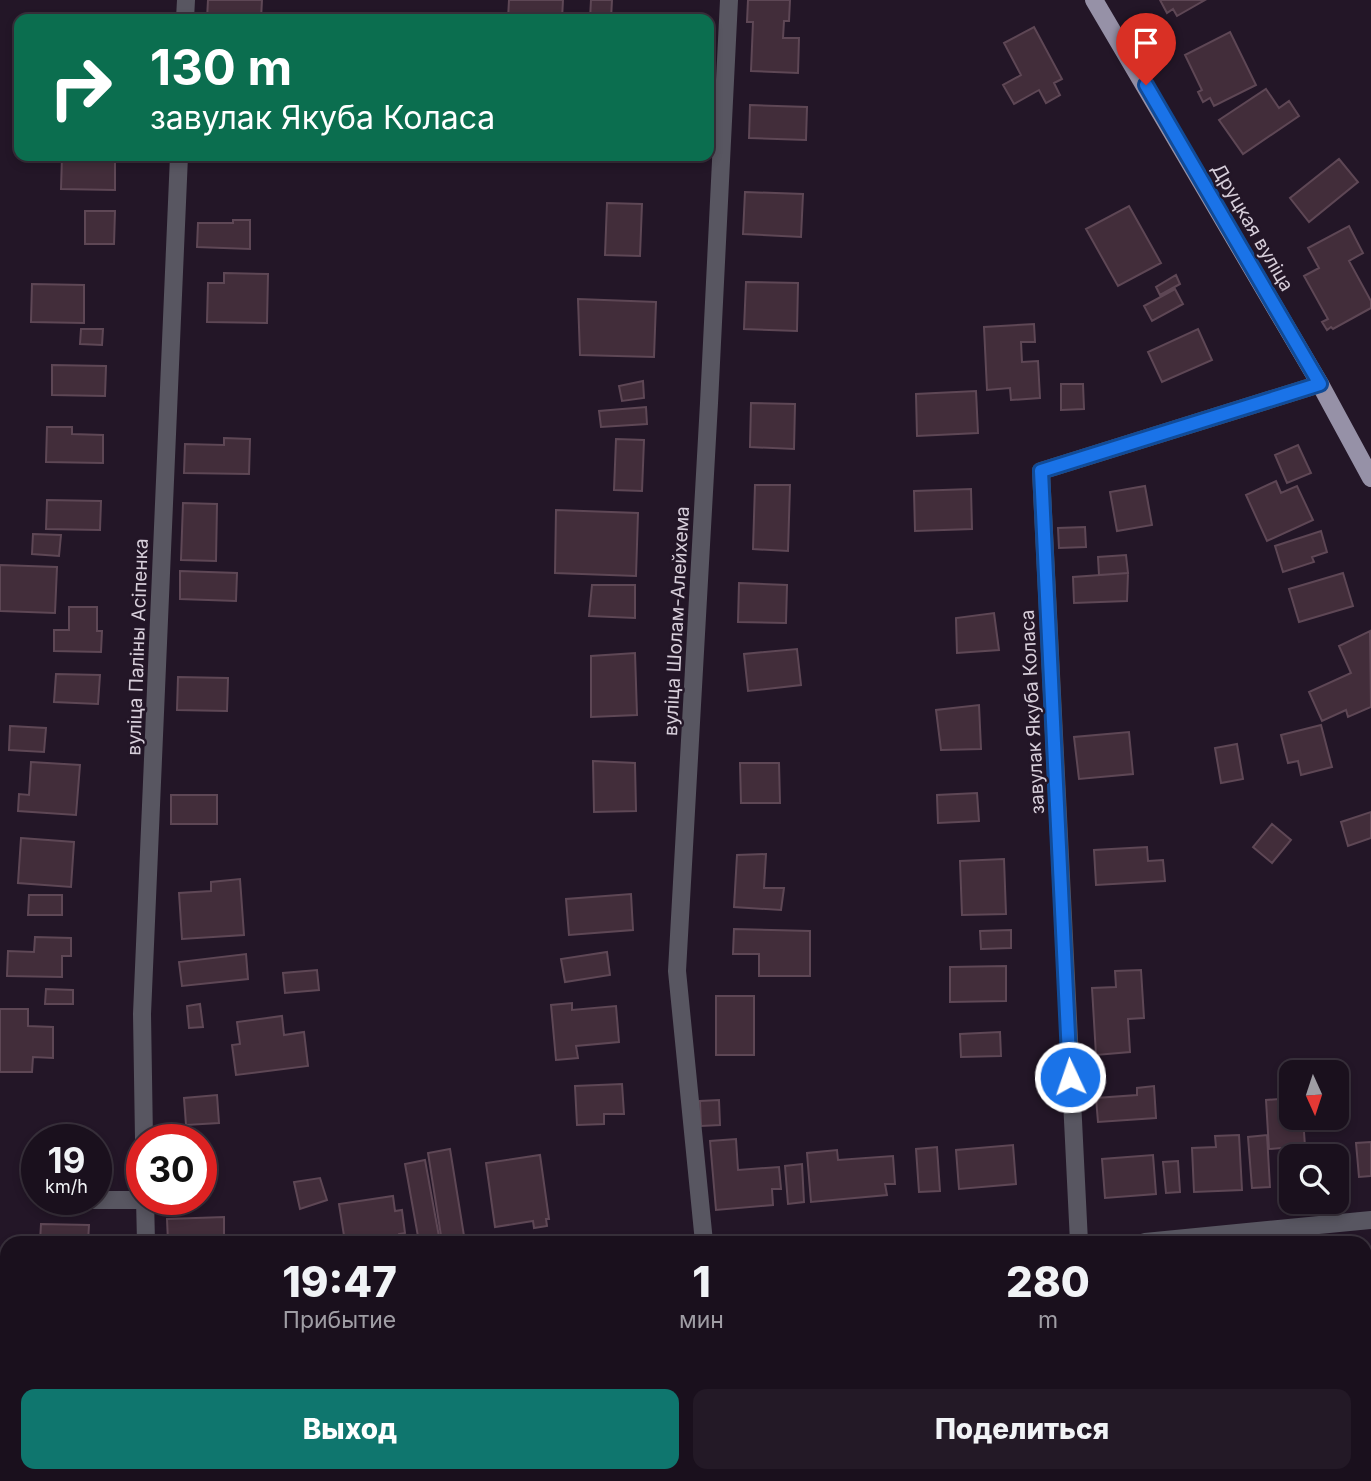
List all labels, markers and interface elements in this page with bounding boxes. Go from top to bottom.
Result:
pin [1116,13,1176,85]
icon: arrive [1127,24,1165,62]
text: 130 m [150,38,292,97]
icon: right [35,42,126,133]
text: завулак Якуба Коласа [150,98,495,137]
street label: Друцкая вуліца [1207,159,1298,295]
street label: вуліца Шолам-Алейхема [659,506,694,736]
street label: вуліца Паліны Асіпенка [122,538,153,756]
street label: завулак Якуба Коласа [1016,609,1049,815]
position arrow [1033,1040,1107,1114]
north arrow [1279,1060,1349,1130]
map controls [1279,1060,1349,1214]
speed limit sign: 30 [126,1124,217,1215]
text: 19 [48,1139,85,1181]
button: search [1279,1144,1349,1214]
text: km/h [45,1176,88,1197]
text: 19:47 [282,1256,397,1307]
text: 1 [692,1256,711,1307]
text: 280 [1006,1256,1090,1307]
text: Прибытие [283,1306,396,1334]
text: мин [679,1306,724,1334]
text: m [1038,1306,1058,1334]
button: Выход [21,1389,679,1469]
button: Поделиться [693,1389,1351,1469]

